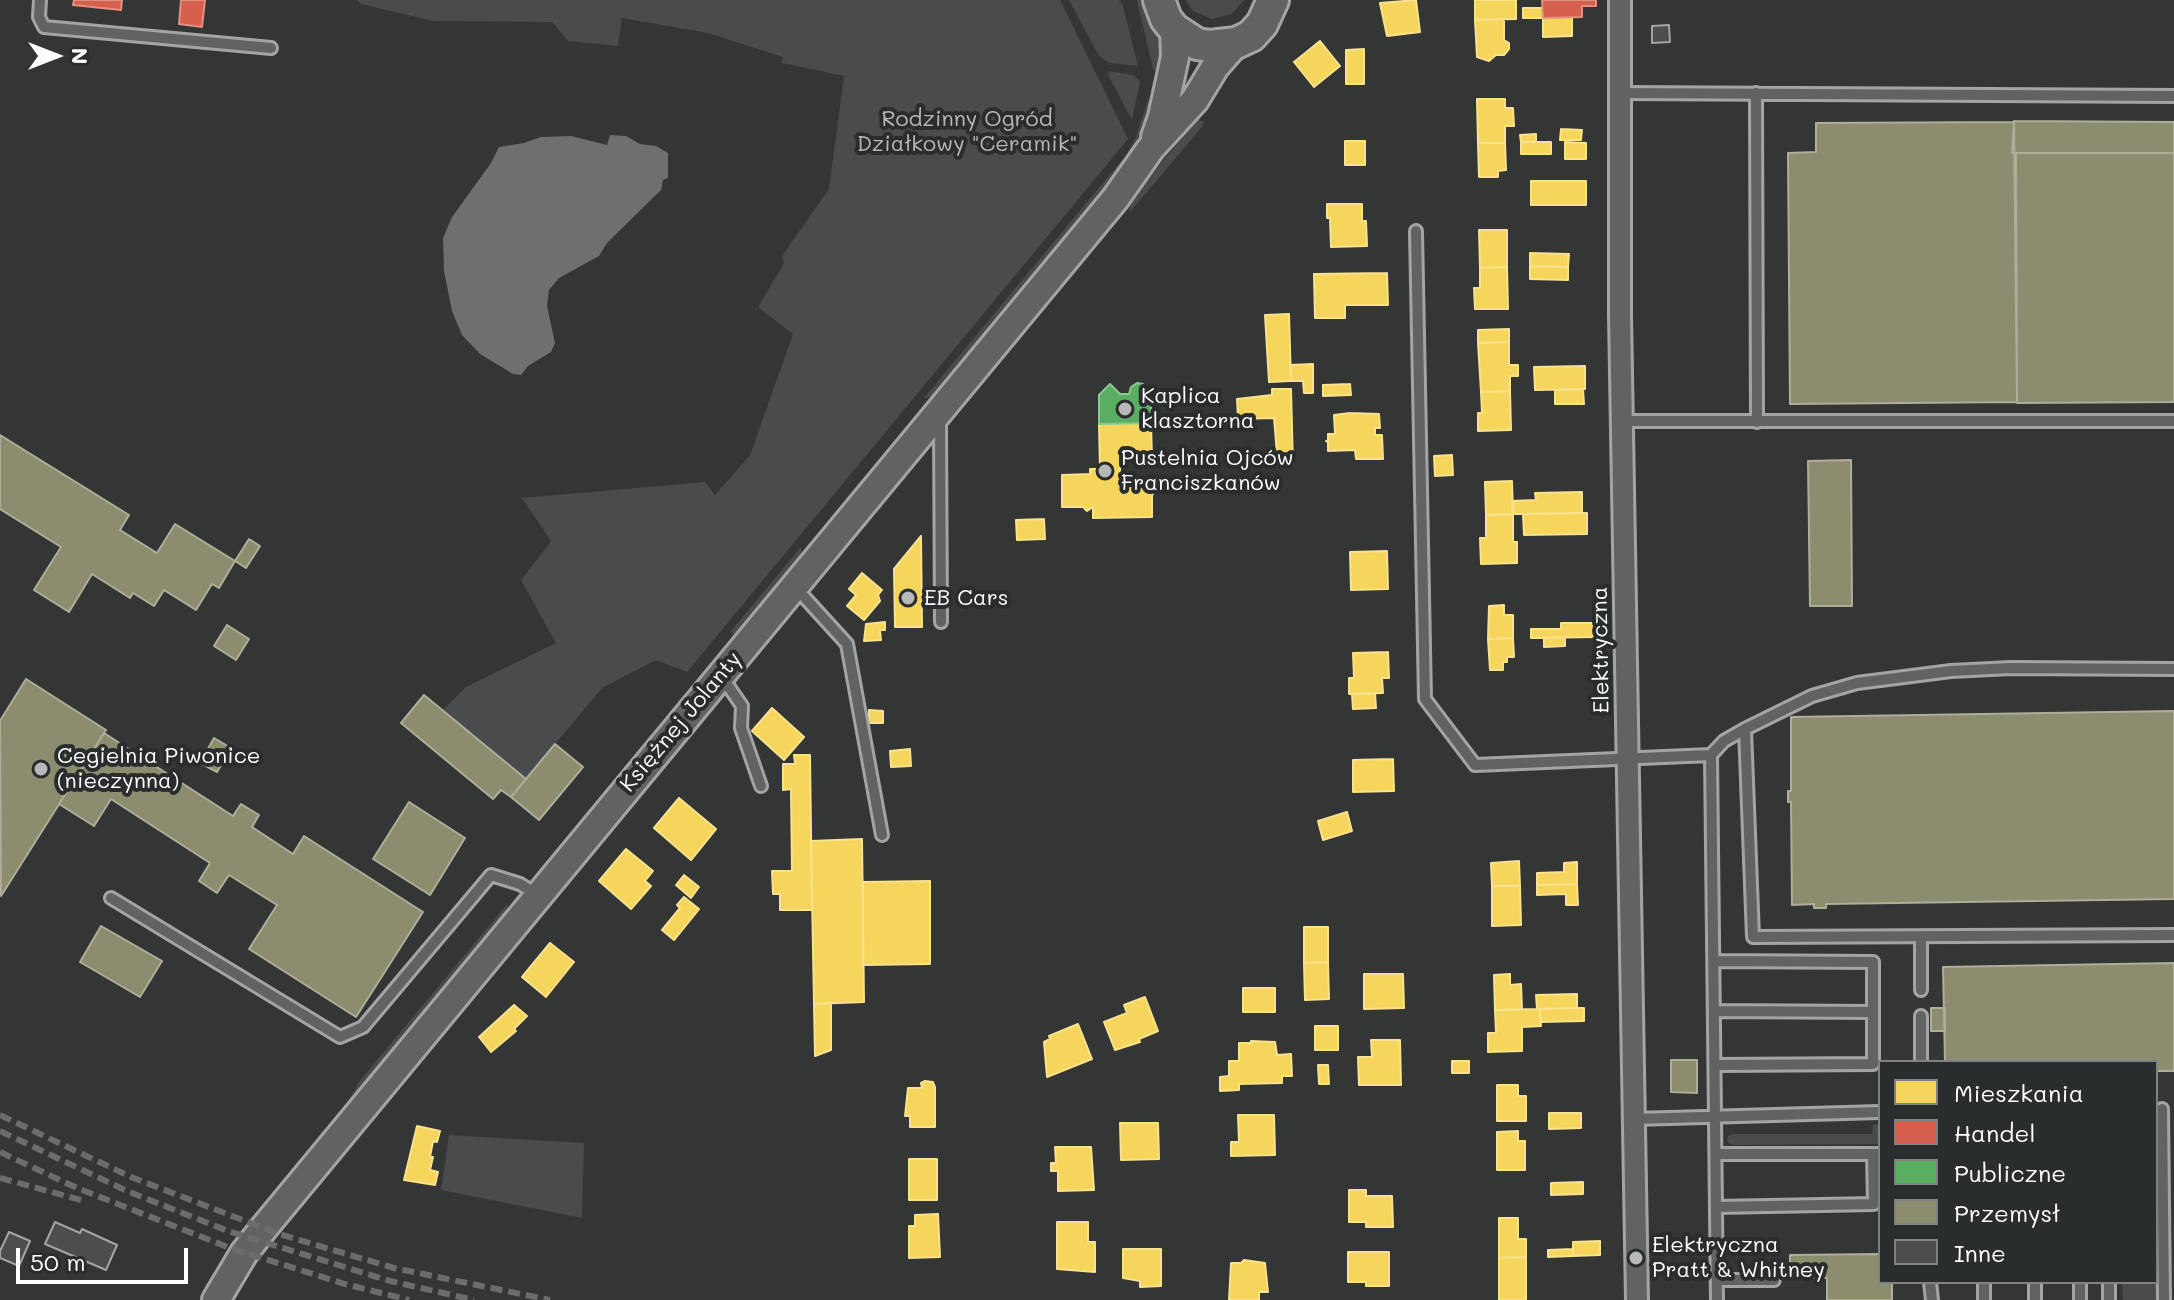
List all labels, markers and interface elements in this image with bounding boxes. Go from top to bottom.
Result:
north arrow [16,16,96,96]
text: N [66,48,95,64]
park label: Rodzinny Ogród Działkowy "Ceramik" [857,106,1077,158]
place label: Kaplica klasztorna [1141,383,1254,434]
marker: Kaplica klasztorna [1116,400,1134,418]
place label: Pustelnia Ojców Franciszkanów [1121,445,1294,496]
marker: Pustelnia Ojców Franciszkanów [1096,462,1114,480]
place label: EB Cars [924,585,1008,611]
street label: Elektryczna [1587,586,1615,714]
marker: EB Cars [899,589,917,607]
street label: Księżnej Jolanty [615,647,747,797]
place label: Cegielnia Piwonice (nieczynna) [57,743,260,794]
marker: Cegielnia Piwonice (nieczynna) [32,760,50,778]
legend [1878,1060,2158,1284]
text: Mieszkania [1954,1077,2084,1108]
text: Handel [1954,1117,2035,1148]
text: Publiczne [1954,1157,2066,1188]
text: Przemysł [1954,1197,2060,1228]
scale bar [20,1232,192,1282]
place label: Elektryczna Pratt & Whitney [1652,1232,1825,1284]
text: Inne [1954,1237,2006,1268]
text: 50 m [30,1246,86,1277]
marker: Elektryczna Pratt & Whitney [1627,1249,1645,1267]

